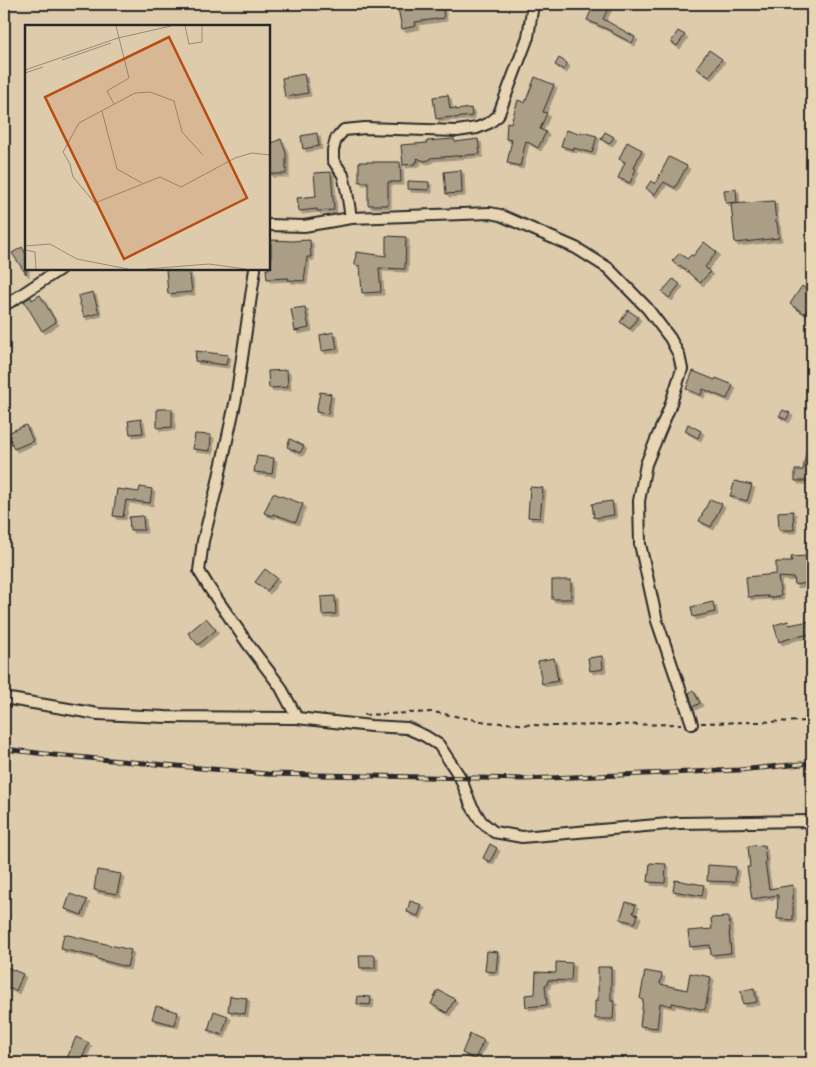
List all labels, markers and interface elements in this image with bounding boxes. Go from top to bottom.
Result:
inset map [25,25,270,270]

